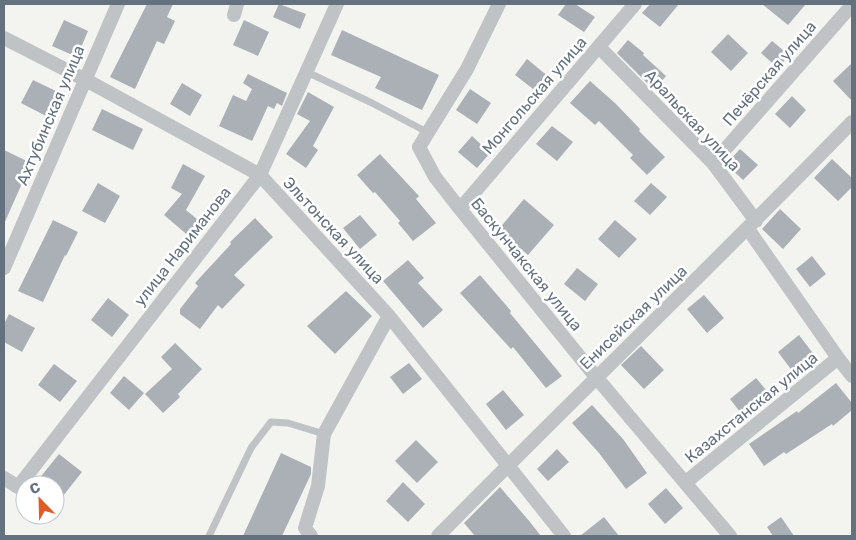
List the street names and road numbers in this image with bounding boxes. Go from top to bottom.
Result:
street label: Печёрская улица [719,17,820,130]
street label: Монгольская улица [478,33,591,158]
street label: Ахтубинская улица [12,42,89,188]
street label: Аральская улица [641,66,744,175]
street label: Эльтонская улица [279,173,388,288]
street label: улица Нариманова [130,183,235,310]
street label: Баскунчакская улица [467,194,586,335]
street label: Енисейская улица [576,261,691,373]
street label: Казахстанская улица [681,348,821,467]

